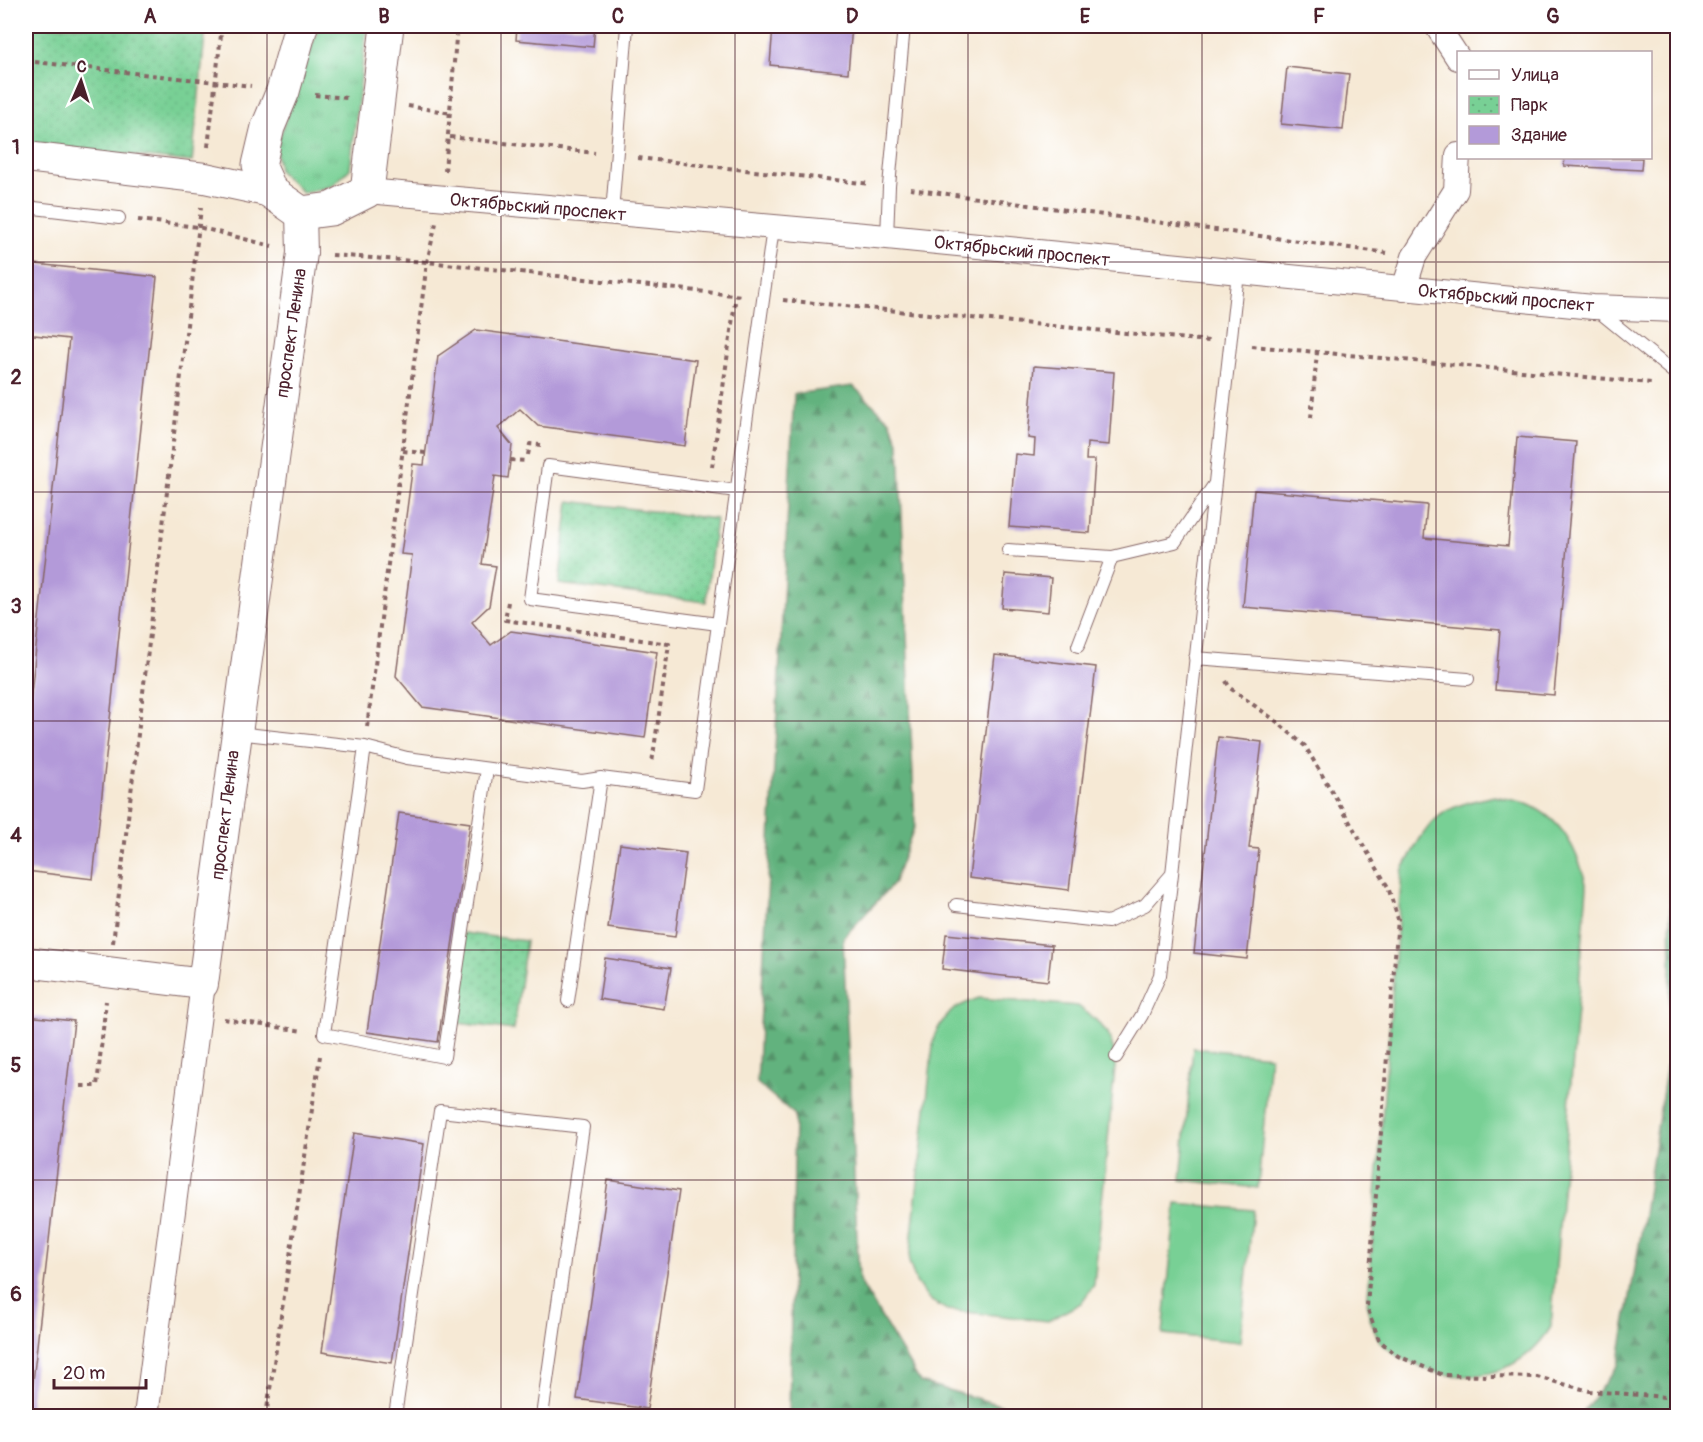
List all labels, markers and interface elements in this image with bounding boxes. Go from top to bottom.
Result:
text: A [144,4,157,29]
text: B [378,4,390,29]
text: C [612,4,624,29]
text: D [846,4,859,29]
text: E [1080,4,1091,29]
text: F [1313,4,1325,29]
text: G [1546,4,1560,29]
north arrow [51,51,111,111]
legend [1457,51,1652,159]
text: С [76,57,87,77]
text: Улица [1511,64,1559,87]
text: Парк [1511,94,1548,117]
text: Здание [1511,124,1567,147]
text: 1 [12,135,20,160]
street label: Октябрьский проспект [449,188,627,227]
street label: Октябрьский проспект [933,231,1111,272]
street label: проспект Ленина [271,267,312,399]
street label: Октябрьский проспект [1417,279,1595,318]
text: 2 [10,365,22,390]
text: 3 [10,594,22,619]
street label: проспект Ленина [206,749,245,881]
text: 4 [10,823,22,848]
text: 5 [11,1053,22,1078]
text: 6 [10,1282,22,1307]
scale bar [54,1352,146,1390]
text: 20 m [63,1362,105,1385]

